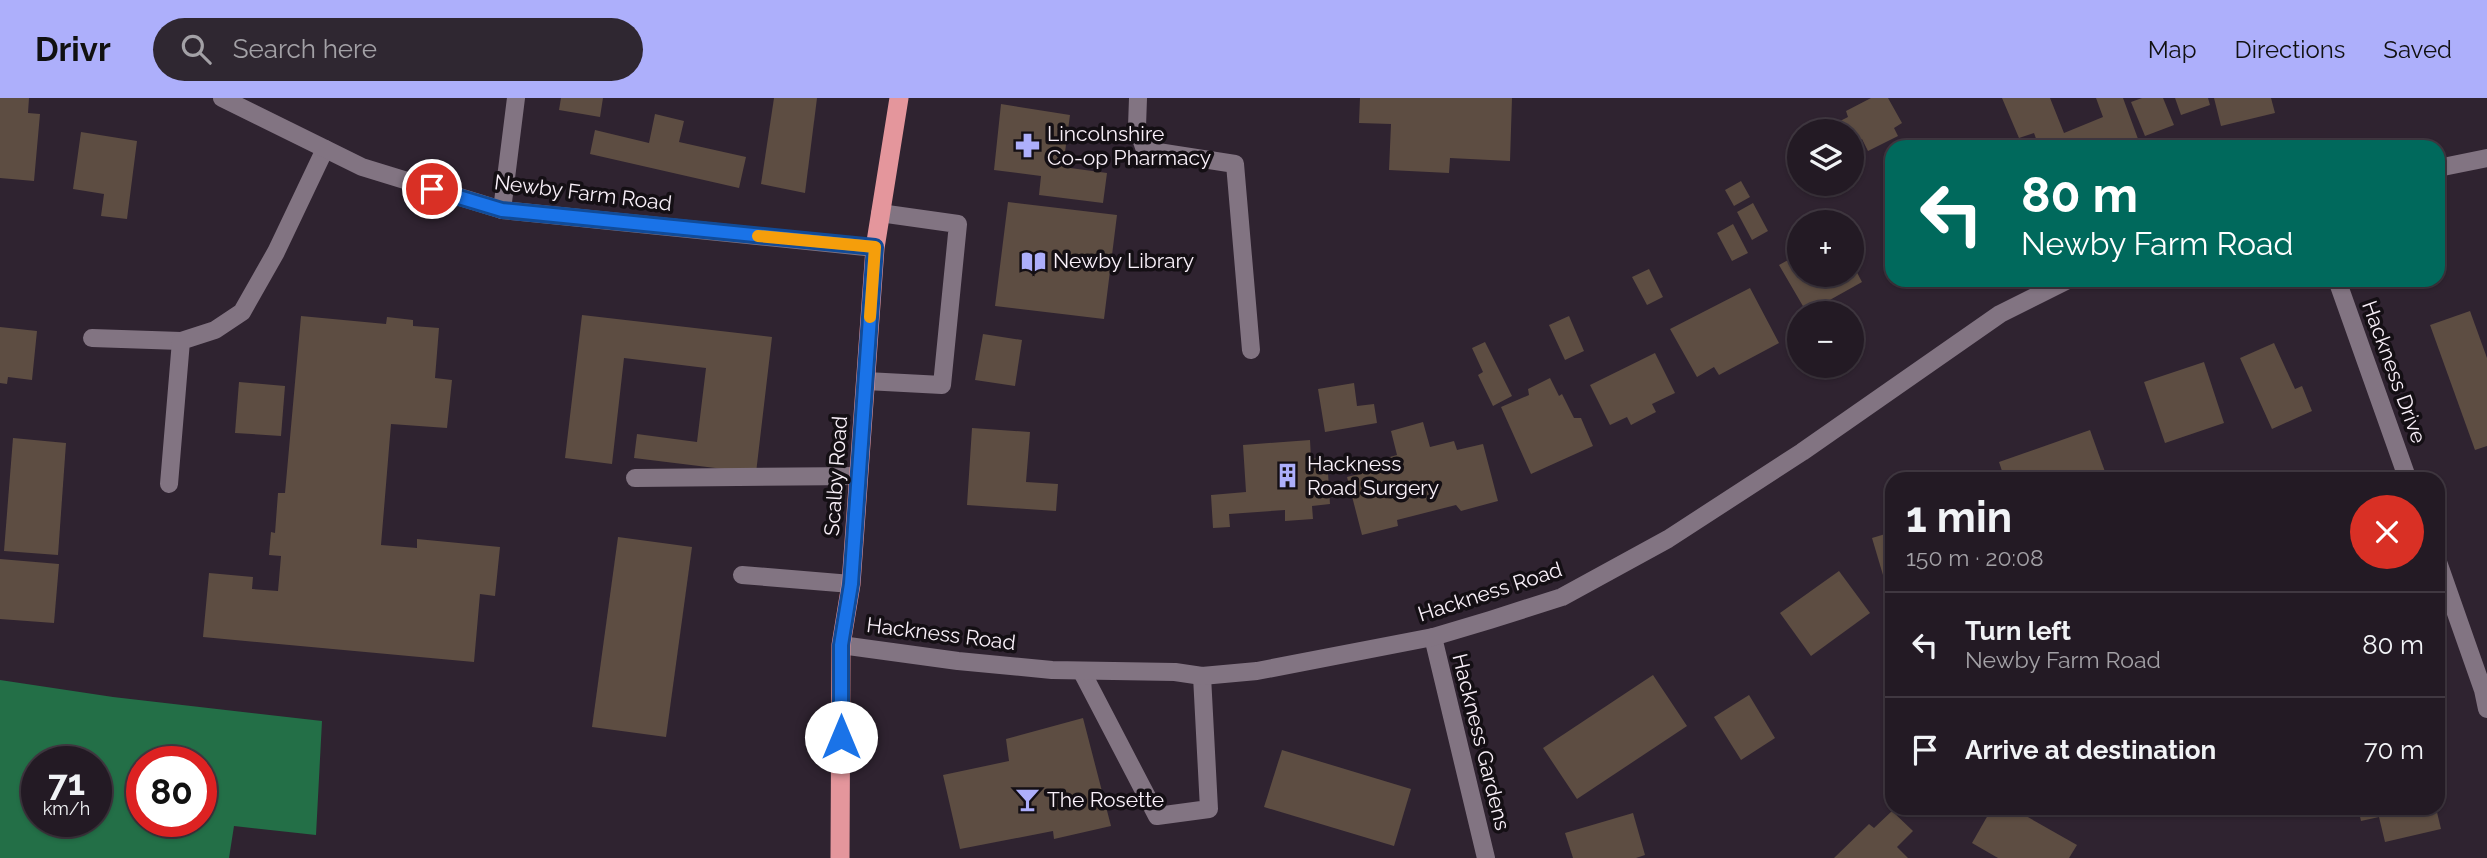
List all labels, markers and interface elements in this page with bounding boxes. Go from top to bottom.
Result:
search box [153,18,643,81]
text: Drivr [35,30,111,69]
icon: search [177,30,215,68]
text: Search here [233,34,377,64]
text: Map [2148,35,2197,64]
text: Directions [2235,35,2345,64]
text: Saved [2383,35,2452,64]
map controls [1787,119,1864,378]
button: layers [1787,119,1864,196]
place label: Lincolnshire Co-op Pharmacy [1047,121,1211,170]
pharmacy icon: Lincolnshire Co-op Pharmacy [1013,132,1041,160]
pin [402,159,462,219]
text: 80 m [2021,166,2138,223]
icon: left [1906,168,1997,259]
street label: Newby Farm Road [493,169,673,216]
icon: arrive [413,170,451,208]
button: + [1787,210,1864,287]
text: Newby Farm Road [2021,225,2293,262]
library icon: Newby Library [1019,247,1047,275]
place label: Newby Library [1053,248,1194,273]
street label: Hackness Drive [2357,297,2432,447]
button: − [1787,301,1864,378]
street label: Scalby Road [819,415,852,537]
place label: Hackness Road Surgery [1307,451,1439,500]
building icon: Hackness Road Surgery [1273,462,1301,490]
text: 1 min [1906,493,2012,542]
button: close [2350,495,2424,569]
text: 150 m · 20:08 [1906,544,2044,571]
street label: Hackness Road [1415,556,1565,627]
street label: Hackness Road [865,612,1017,655]
text: Turn left [1965,616,2071,646]
icon: left [1906,626,1944,664]
text: 80 m [2362,630,2424,660]
text: Newby Farm Road [1965,646,2161,673]
street label: Hackness Gardens [1447,651,1516,833]
position arrow [804,700,878,774]
icon: arrive [1906,731,1944,769]
text: Arrive at destination [1965,735,2216,765]
text: 70 m [2364,735,2424,765]
speed limit sign: 80 [126,746,217,837]
text: 71 [48,762,85,803]
bar icon: The Rosette [1013,786,1041,814]
place label: The Rosette [1047,787,1164,812]
text: km/h [43,798,90,819]

